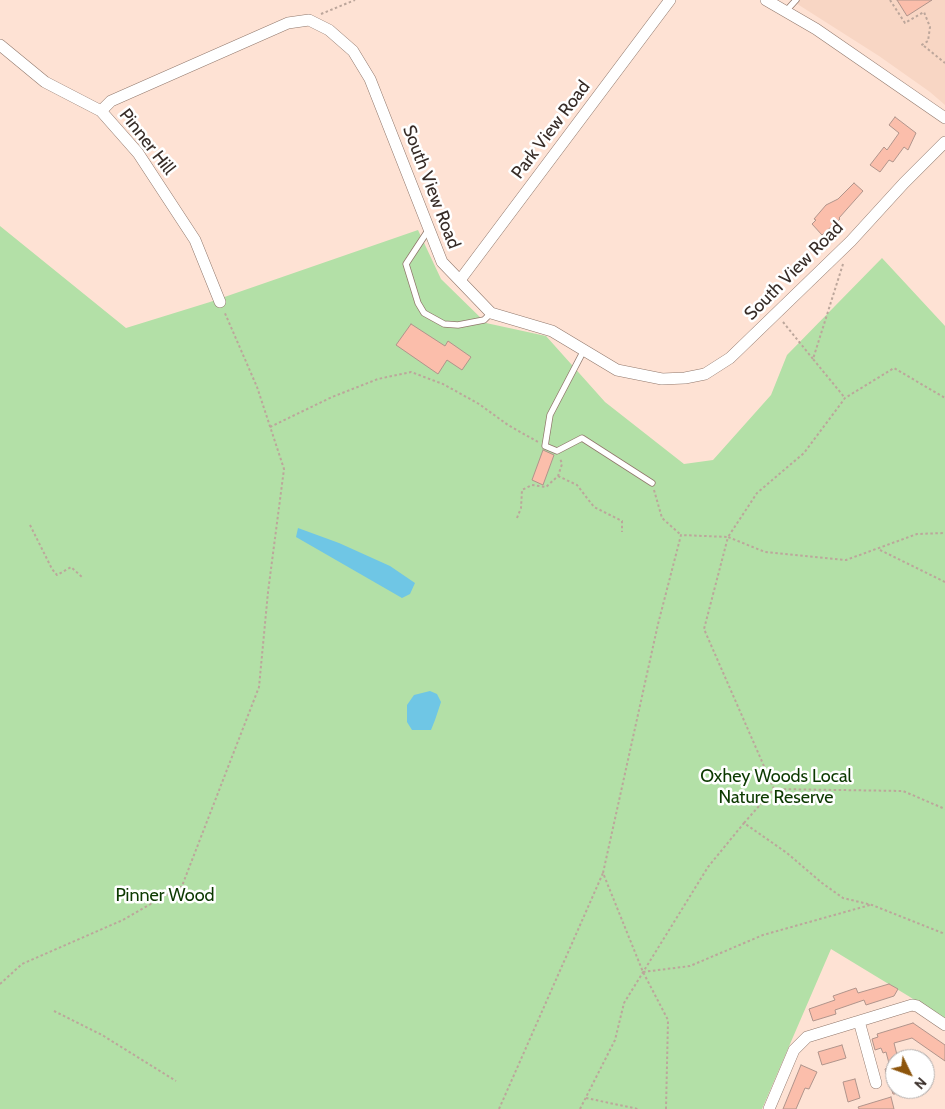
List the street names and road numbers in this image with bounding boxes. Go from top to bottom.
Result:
street label: Park View Road [507,77,595,183]
street label: Pinner Hill [114,105,180,179]
street label: South View Road [398,122,464,252]
street label: South View Road [740,217,848,325]

